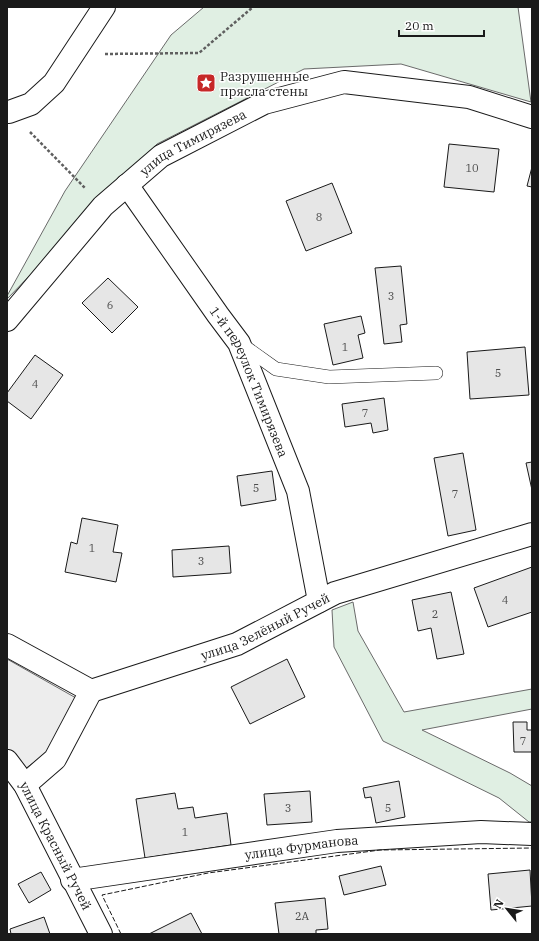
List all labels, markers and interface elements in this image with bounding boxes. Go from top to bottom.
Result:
scale bar [399,12,484,38]
text: 20 m [405,18,434,33]
place label: Разрушенные прясла стены [220,68,309,100]
place icon: Разрушенные прясла стены [195,72,217,94]
street label: улица Тимирязева [136,106,249,180]
house number: 10 [465,161,479,175]
house number: 8 [316,210,322,224]
house number: 3 [388,289,394,303]
house number: 6 [107,298,113,312]
street label: 1-й переулок Тимирязева [206,303,292,460]
house number: 1 [342,340,348,354]
house number: 5 [495,366,501,380]
house number: 4 [32,377,39,391]
house number: 7 [362,406,368,420]
house number: 5 [253,481,259,495]
house number: 7 [452,487,458,501]
house number: 1 [89,541,95,555]
house number: 3 [198,554,204,568]
street label: улица Зелёный Ручей [199,589,333,664]
house number: 4 [502,593,509,607]
house number: 2 [432,607,438,621]
house number: 7 [520,734,526,748]
street label: улица Красный Ручей [16,779,95,913]
house number: 3 [285,801,291,815]
house number: 5 [385,801,391,815]
house number: 1 [182,825,188,839]
street label: улица Фурманова [244,832,359,863]
north arrow [487,889,527,929]
text: N [490,896,507,911]
house number: 2А [295,909,310,923]

